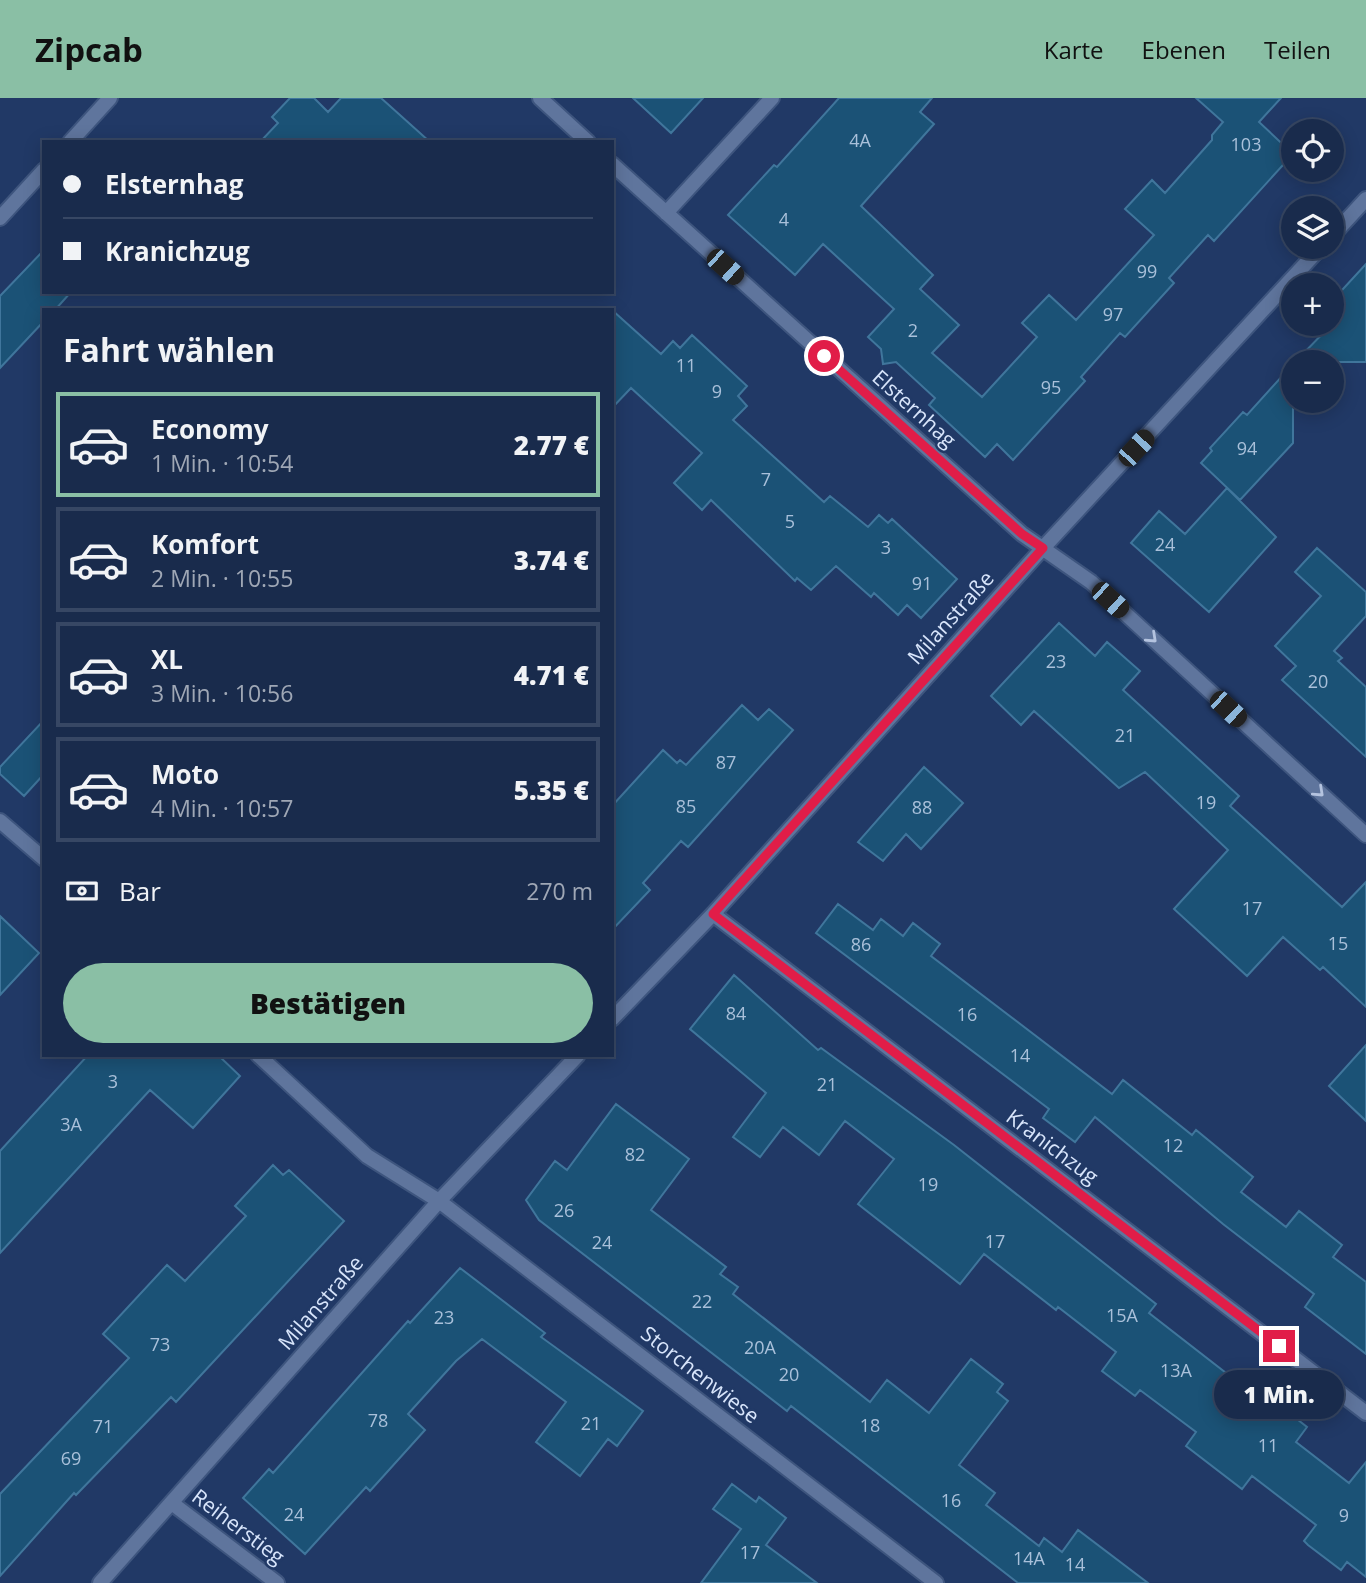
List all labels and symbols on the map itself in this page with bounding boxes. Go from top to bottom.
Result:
house number: 4A [849,128,871,152]
house number: 103 [1231,132,1261,156]
house number: 4 [779,207,789,231]
car [703,245,748,289]
house number: 99 [1137,259,1157,283]
house number: 97 [1103,302,1123,326]
house number: 2 [908,318,918,342]
route start [808,340,840,372]
house number: 11 [676,353,696,377]
street label: Elsternhag [867,363,963,453]
house number: 95 [1041,375,1061,399]
house number: 9 [712,379,722,403]
car [1114,425,1159,471]
house number: 94 [1237,436,1257,460]
house number: 7 [761,467,771,491]
house number: 5 [785,509,795,533]
house number: 24 [1155,532,1175,556]
house number: 3 [881,535,891,559]
street label: Milanstraße [901,565,1000,670]
house number: 91 [912,571,932,595]
car [1088,578,1133,622]
one-way arrow [1144,630,1157,642]
house number: 23 [1046,649,1066,673]
house number: 20 [1308,669,1328,693]
car [1206,687,1251,731]
house number: 21 [1115,723,1135,747]
house number: 87 [716,750,736,774]
one-way arrow [1311,784,1324,797]
house number: 19 [1196,790,1216,814]
house number: 85 [676,794,696,818]
house number: 88 [912,795,932,819]
house number: 17 [1242,896,1262,920]
house number: 15 [1328,931,1348,955]
house number: 86 [851,932,871,956]
house number: 84 [726,1001,746,1025]
house number: 16 [957,1002,977,1026]
house number: 14 [1010,1043,1030,1067]
house number: 3 [108,1069,118,1093]
house number: 21 [817,1072,837,1096]
street label: Kranichzug [1001,1102,1104,1190]
house number: 3A [60,1112,82,1136]
house number: 12 [1163,1133,1183,1157]
house number: 82 [625,1142,645,1166]
house number: 19 [918,1172,938,1196]
house number: 26 [554,1198,574,1222]
house number: 17 [985,1229,1005,1253]
house number: 24 [592,1230,612,1254]
street label: Milanstraße [271,1249,369,1356]
house number: 22 [692,1289,712,1313]
house number: 15A [1106,1303,1139,1327]
house number: 23 [434,1305,454,1329]
street label: Storchenwiese [636,1319,766,1429]
route end [1263,1330,1295,1362]
house number: 73 [150,1332,170,1356]
house number: 20A [744,1335,777,1359]
house number: 13A [1160,1358,1193,1382]
house number: 20 [779,1362,799,1386]
callout: 1 Min. [1214,1370,1344,1420]
house number: 78 [368,1408,388,1432]
house number: 21 [581,1411,601,1435]
house number: 18 [860,1413,880,1437]
house number: 71 [93,1414,113,1438]
house number: 11 [1258,1433,1278,1457]
house number: 69 [61,1446,81,1470]
street label: Reiherstieg [187,1482,291,1570]
house number: 16 [941,1488,961,1512]
house number: 24 [284,1502,304,1526]
house number: 9 [1339,1503,1349,1527]
house number: 17 [740,1540,760,1564]
house number: 14A [1013,1546,1046,1570]
house number: 14 [1065,1552,1085,1576]

